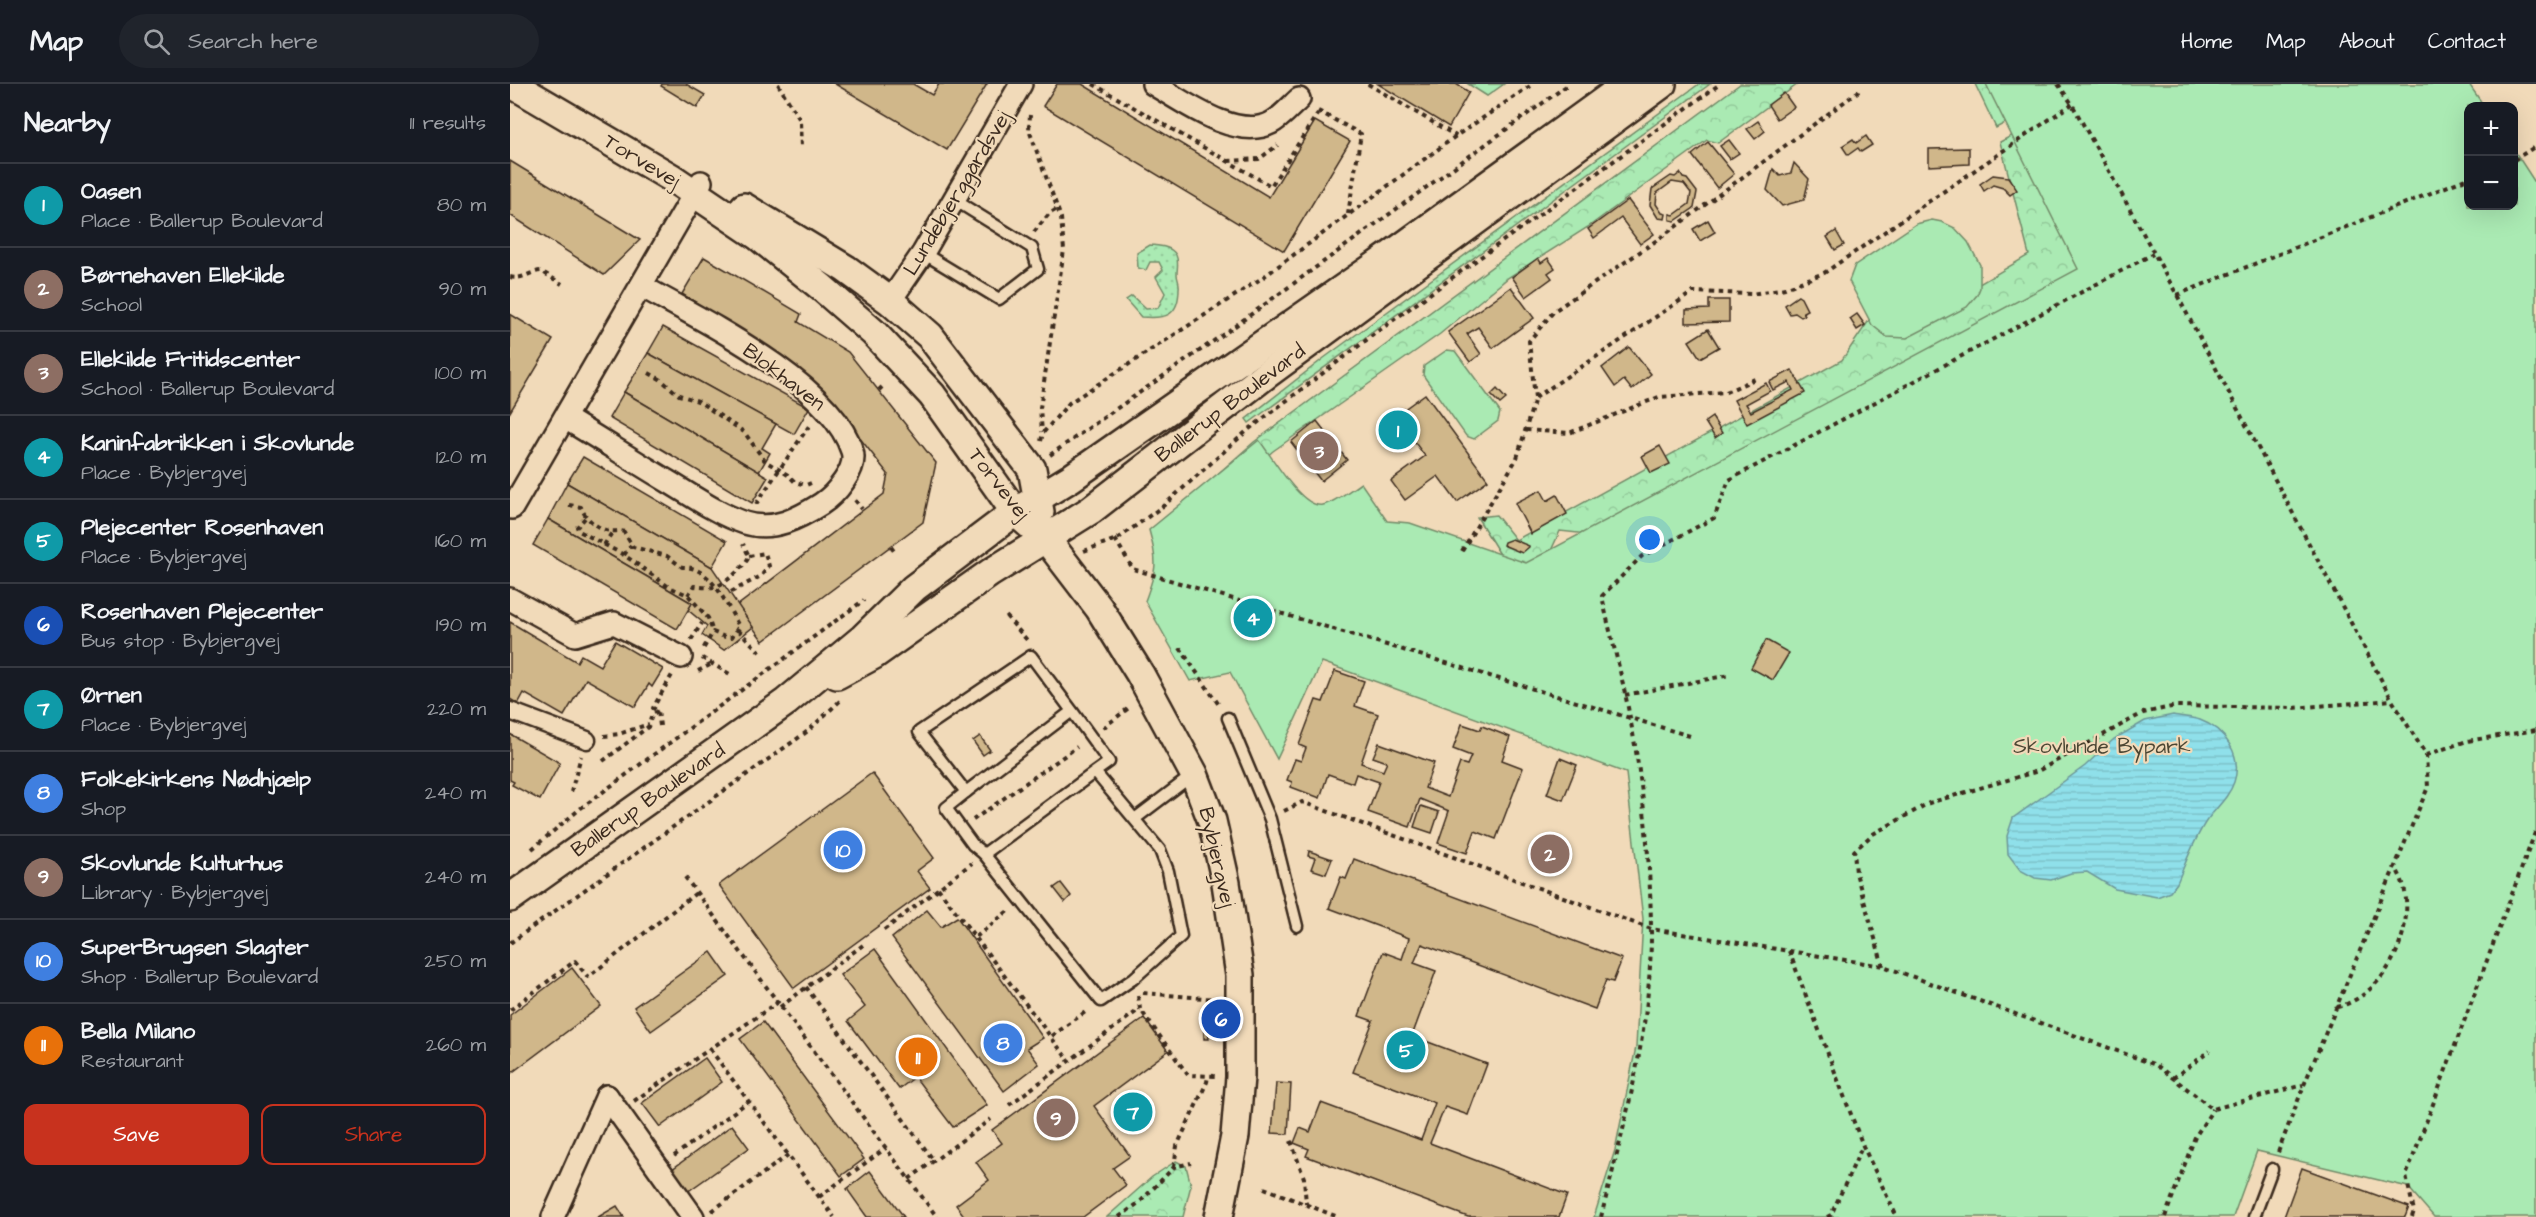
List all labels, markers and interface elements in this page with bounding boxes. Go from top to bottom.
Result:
search box [119,14,539,68]
text: Map [30,22,83,61]
icon: search [140,25,173,58]
text: Search here [188,26,318,57]
text: Home [2181,27,2233,56]
text: Map [2266,27,2306,56]
text: About [2339,27,2395,56]
text: Contact [2428,27,2506,56]
map controls [2464,102,2518,210]
button: + [2464,102,2518,156]
text: Nearby [24,105,111,141]
street label: Lundebjerggårdsvej [896,105,1020,282]
text: 11 results [410,109,486,137]
street label: Torvevej [598,127,686,195]
button: − [2464,156,2518,210]
text: Oasen [81,176,141,207]
text: 1 [42,191,45,219]
text: 80 m [437,191,486,219]
text: Place · Ballerup Boulevard [81,207,323,235]
text: Børnehaven Ellekilde [81,260,285,291]
text: 2 [38,275,49,303]
text: 90 m [438,275,486,303]
text: School [81,291,142,319]
street label: Blokhaven [737,336,831,418]
street label: Ballerup Boulevard [1149,337,1312,470]
text: Ellekilde Fritidscenter [81,344,300,375]
text: 3 [38,359,49,387]
text: 100 m [435,359,486,387]
text: School · Ballerup Boulevard [81,375,334,403]
pin: 1 [1378,408,1418,452]
text: Kaninfabrikken i Skovlunde [81,428,354,459]
pin: 3 [1300,428,1338,473]
street label: Torvevej [961,442,1037,527]
text: 4 [37,443,50,471]
text: 120 m [436,443,486,471]
text: Place · Bybjergvej [81,459,246,487]
text: Plejecenter Rosenhaven [81,512,323,543]
your location [1635,525,1664,554]
text: 5 [36,527,51,555]
text: 160 m [435,527,486,555]
text: Place · Bybjergvej [81,543,246,571]
text: Rosenhaven Plejecenter [81,596,323,627]
pin: 4 [1234,596,1272,640]
text: 6 [37,611,50,639]
text: 190 m [436,611,486,639]
text: Bus stop · Bybjergvej [81,627,280,655]
text: Ørnen [81,680,142,711]
text: 7 [37,695,50,723]
text: 220 m [427,695,486,723]
text: Place · Bybjergvej [81,711,246,739]
park label: Skovlunde Bypark [2013,732,2191,763]
street label: Ballerup Boulevard [565,736,732,865]
text: Folkekirkens Nødhjælp [81,764,311,795]
text: 8 [37,779,50,807]
text: 240 m [425,779,486,807]
text: Shop [81,795,126,823]
street label: Bybjergvej [1189,804,1243,911]
pin: 10 [824,828,862,873]
pin: 2 [1530,832,1570,876]
text: Skovlunde Kulturhus [81,848,283,879]
text: 9 [38,863,49,891]
text: 240 m [425,863,486,891]
text: Library · Bybjergvej [81,879,268,907]
text: SuperBrugsen Slagter [81,932,309,963]
text: 10 [36,947,51,975]
text: 250 m [424,947,486,975]
text: Shop · Ballerup Boulevard [81,963,318,991]
pin: 6 [1202,996,1240,1042]
text: Bella Milano [81,1016,195,1047]
pin: 8 [984,1020,1022,1066]
pin: 5 [1386,1028,1426,1072]
text: 11 [41,1031,46,1059]
text: 260 m [426,1031,486,1059]
pin: 11 [898,1034,938,1080]
text: Restaurant [81,1047,184,1075]
pin: 7 [1114,1090,1152,1134]
pin: 9 [1036,1096,1076,1140]
button: Save [24,1104,249,1165]
button: Share [261,1104,486,1165]

